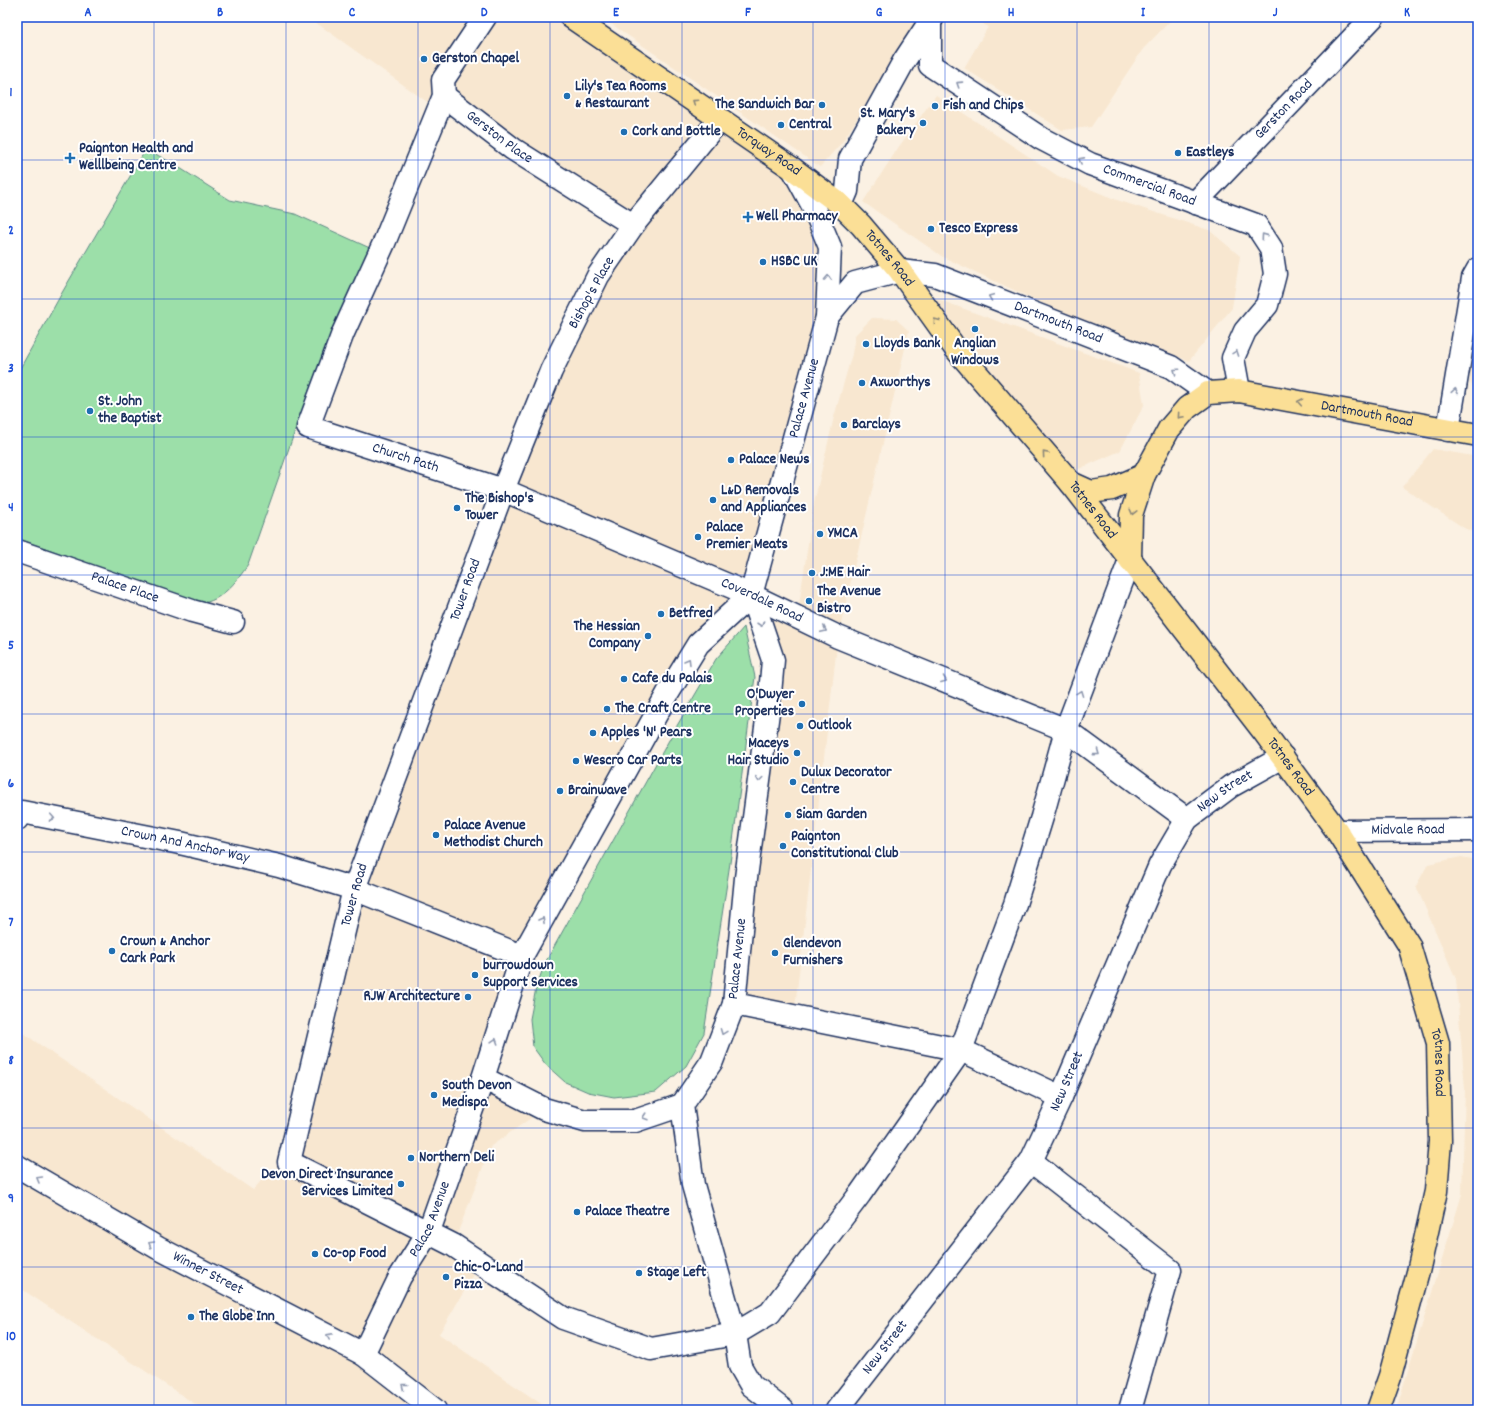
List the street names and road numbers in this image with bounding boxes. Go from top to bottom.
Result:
street label: Gerston Road [1250,74,1319,145]
street label: Gerston Place [461,105,537,170]
street label: Torquay Road [731,122,805,182]
street label: Commercial Road [1099,159,1199,213]
street label: Totnes Road [859,225,919,292]
street label: Bishop's Place [563,253,621,333]
street label: Dartmouth Road [1011,296,1106,350]
street label: Palace Avenue [783,356,826,441]
street label: Dartmouth Road [1319,395,1415,434]
street label: Church Path [369,437,442,480]
street label: Totnes Road [1063,477,1122,544]
street label: Tower Road [445,556,487,624]
street label: Palace Place [88,566,162,610]
street label: Coverdale Road [717,572,806,629]
street label: Totnes Road [1261,733,1319,801]
street label: New Street [1193,765,1258,819]
street label: Midvale Road [1371,819,1445,842]
street label: Crown And Anchor Way [119,821,252,870]
street label: Tower Road [336,861,374,929]
street label: Palace Avenue [723,917,753,1001]
street label: Totnes Road [1423,1026,1450,1097]
street label: New Street [1045,1048,1090,1115]
street label: Palace Avenue [404,1178,457,1262]
street label: Winner Street [168,1246,247,1301]
street label: New Street [857,1315,914,1380]

